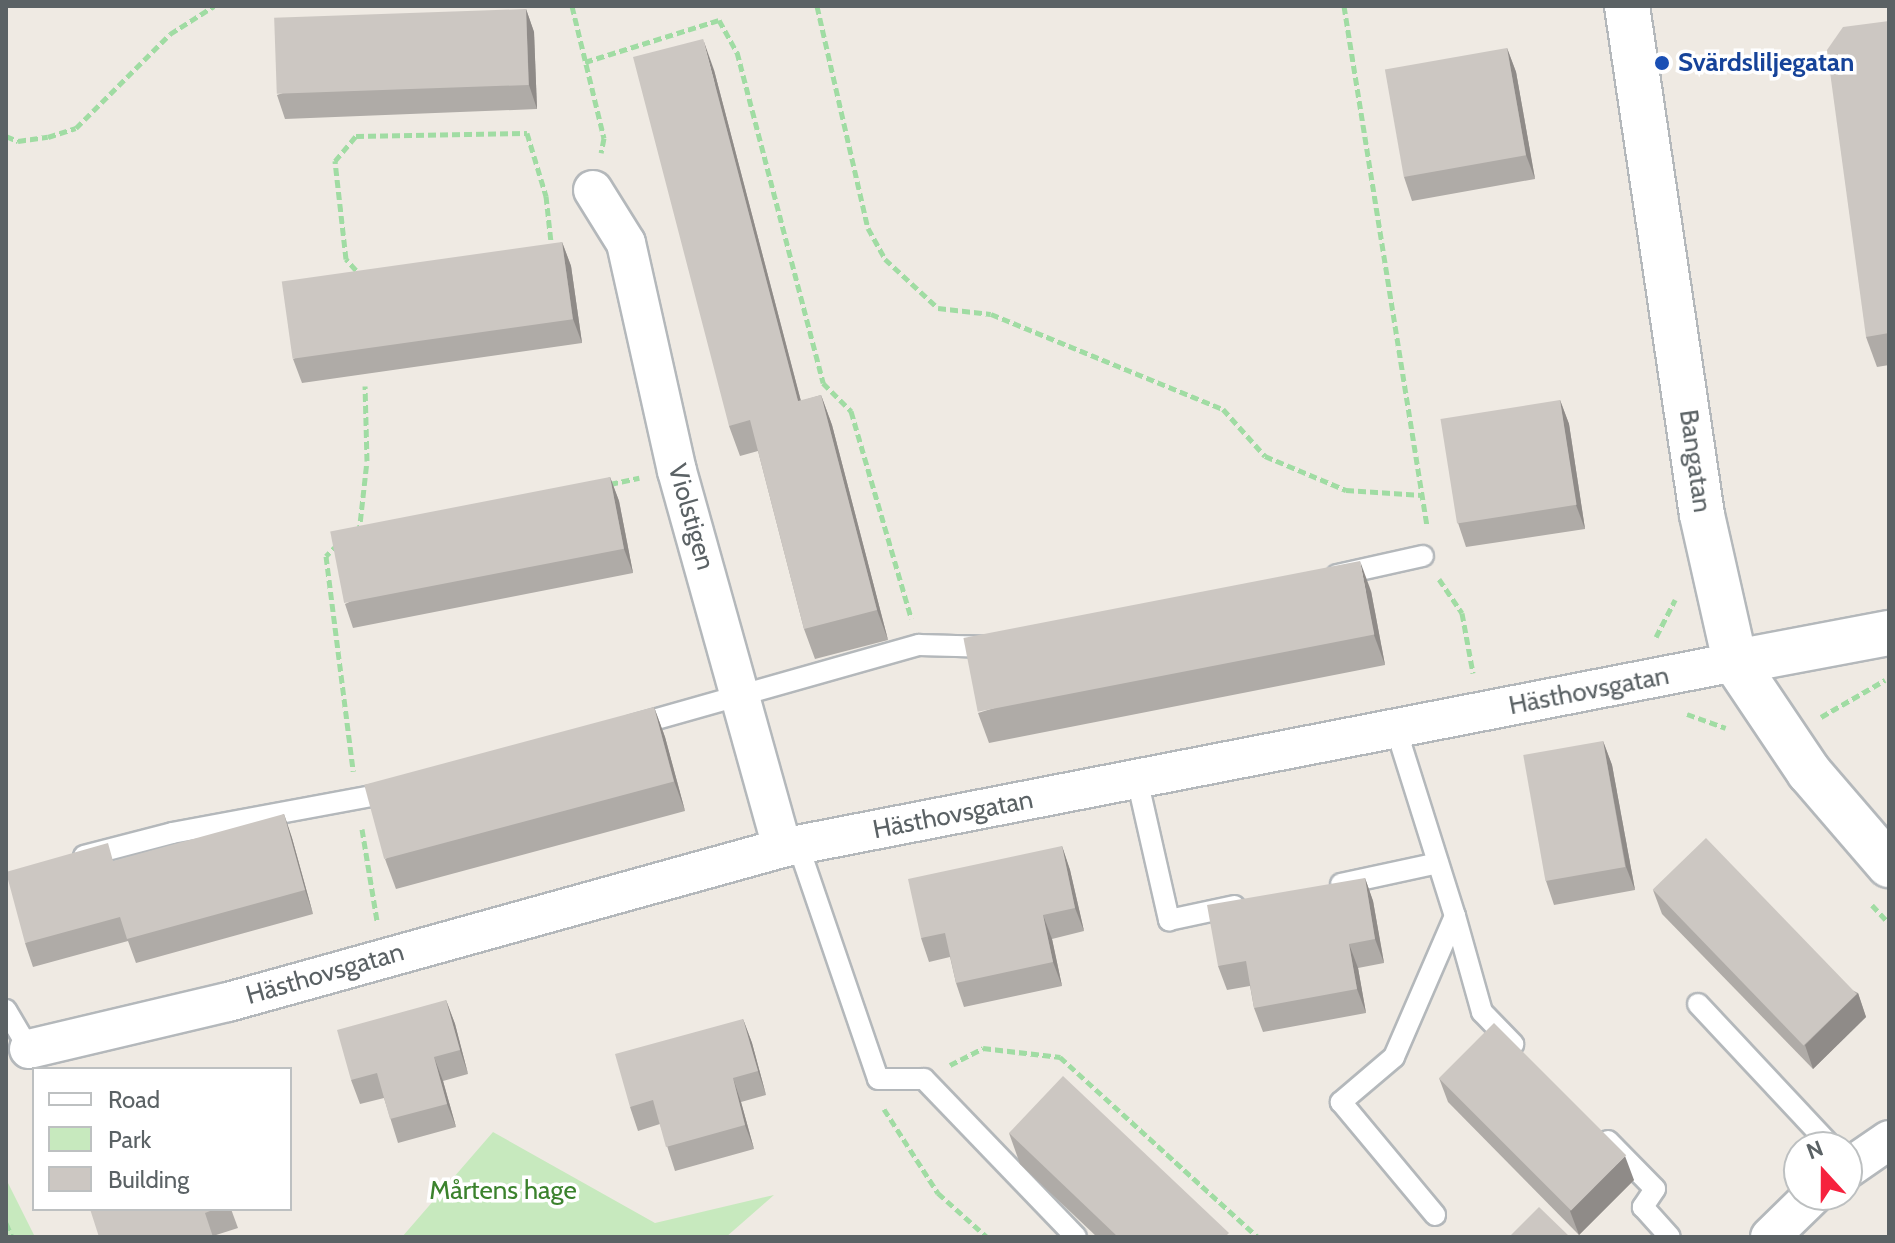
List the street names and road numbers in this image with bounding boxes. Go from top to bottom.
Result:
street label: Bangatan [1672,408,1718,514]
street label: Violstigen [661,460,721,574]
street label: Hästhovsgatan [1506,660,1672,722]
street label: Hästhovsgatan [870,784,1036,846]
street label: Hästhovsgatan [243,937,407,1011]

